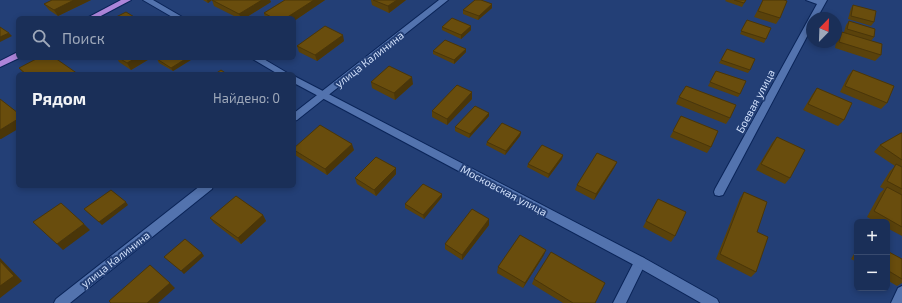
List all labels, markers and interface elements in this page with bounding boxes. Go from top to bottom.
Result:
north arrow [806,12,842,48]
search box [16,16,296,60]
icon: search [30,27,52,49]
street label: улица Калинина [332,28,407,91]
text: Поиск [62,29,105,47]
street label: Боевая улица [733,67,778,135]
text: Рядом [32,88,86,108]
text: Найдено: 0 [213,90,280,106]
street label: Московская улица [458,162,549,219]
map controls [854,219,890,291]
button: + [854,219,890,255]
street label: улица Калинина [78,228,153,291]
button: − [854,255,890,291]

